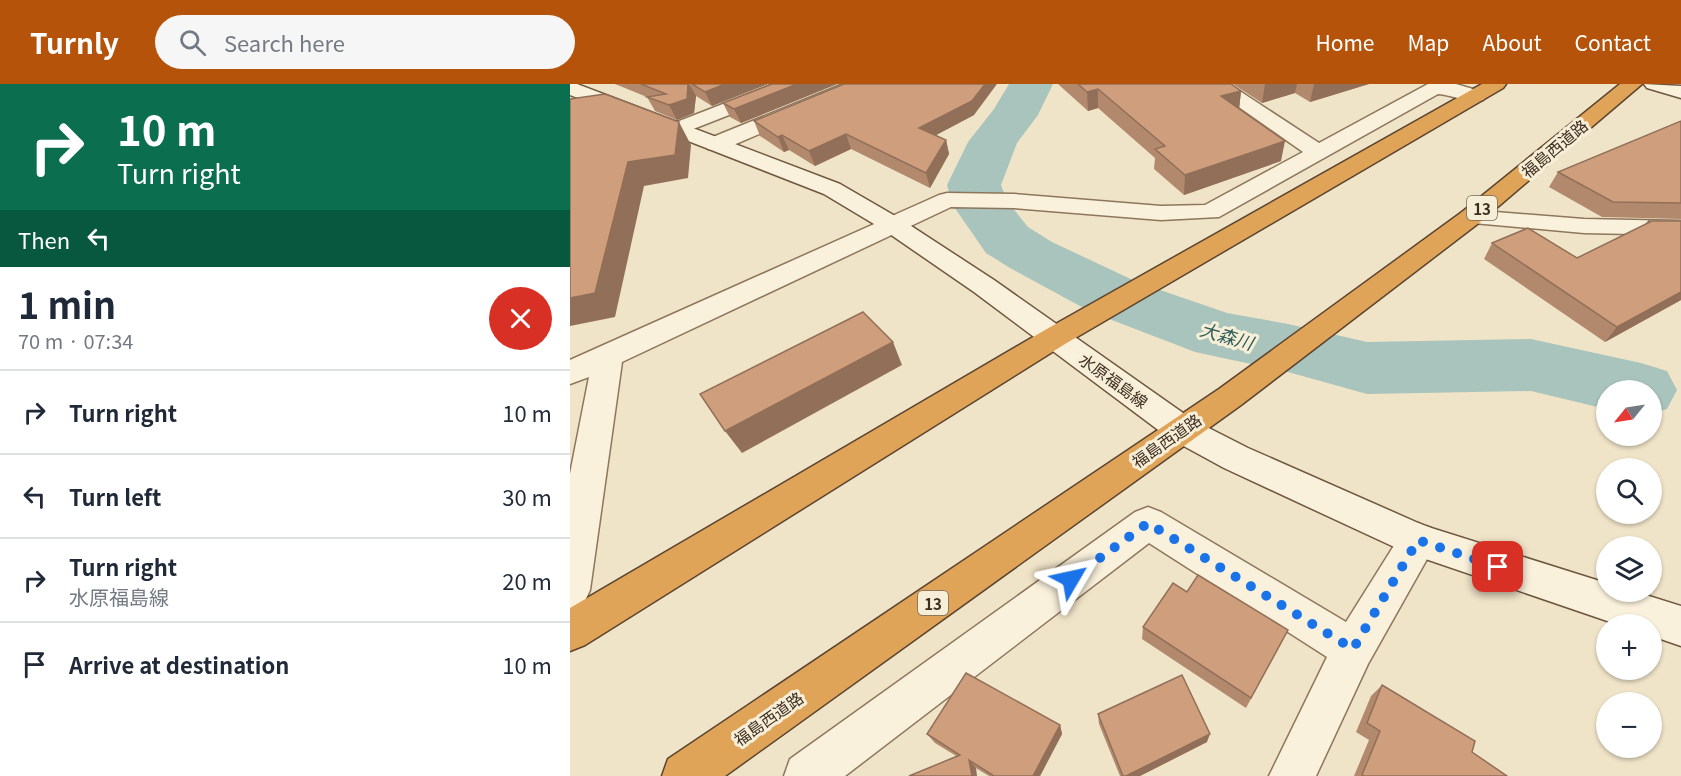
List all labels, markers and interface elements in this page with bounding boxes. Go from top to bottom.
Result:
search box [155,15,575,69]
text: Turnly [30,22,119,62]
icon: search [176,26,209,59]
text: Search here [224,26,345,58]
text: Home [1315,27,1375,57]
text: Map [1408,27,1449,57]
text: About [1482,27,1542,57]
text: Contact [1575,27,1651,57]
text: 10 m [117,97,217,158]
icon: right [18,108,96,186]
street label: 福島西道路 [1516,113,1592,183]
text: Turn right [117,153,241,192]
road number: 13 [1467,196,1497,220]
icon: left [82,222,115,255]
text: Then [18,223,70,255]
text: 1 min [18,277,116,329]
button: close [489,287,552,350]
water label: 大森川 [1197,315,1258,355]
text: 70 m · 07:34 [18,326,133,355]
street label: 水原福島線 [1075,347,1153,413]
north arrow [1596,380,1662,446]
map controls [1596,380,1662,758]
icon: right [18,396,51,429]
text: Turn right [69,396,177,428]
text: 10 m [502,396,552,428]
street label: 福島西道路 [1126,407,1206,473]
button: search [1596,458,1662,524]
icon: left [18,480,51,513]
text: Turn left [69,480,161,512]
text: 30 m [502,480,552,512]
button: layers [1596,536,1662,602]
pin [1472,541,1523,592]
position arrow [1039,547,1103,611]
text: Turn right [69,550,177,582]
icon: arrive [1481,550,1514,583]
icon: right [18,564,51,597]
text: 20 m [502,564,552,596]
text: 水原福島線 [69,582,169,611]
road number: 13 [918,591,948,615]
button: + [1596,614,1662,680]
icon: arrive [18,648,51,681]
text: Arrive at destination [69,648,289,680]
text: 10 m [502,648,552,680]
street label: 福島西道路 [728,685,808,751]
button: − [1596,692,1662,758]

